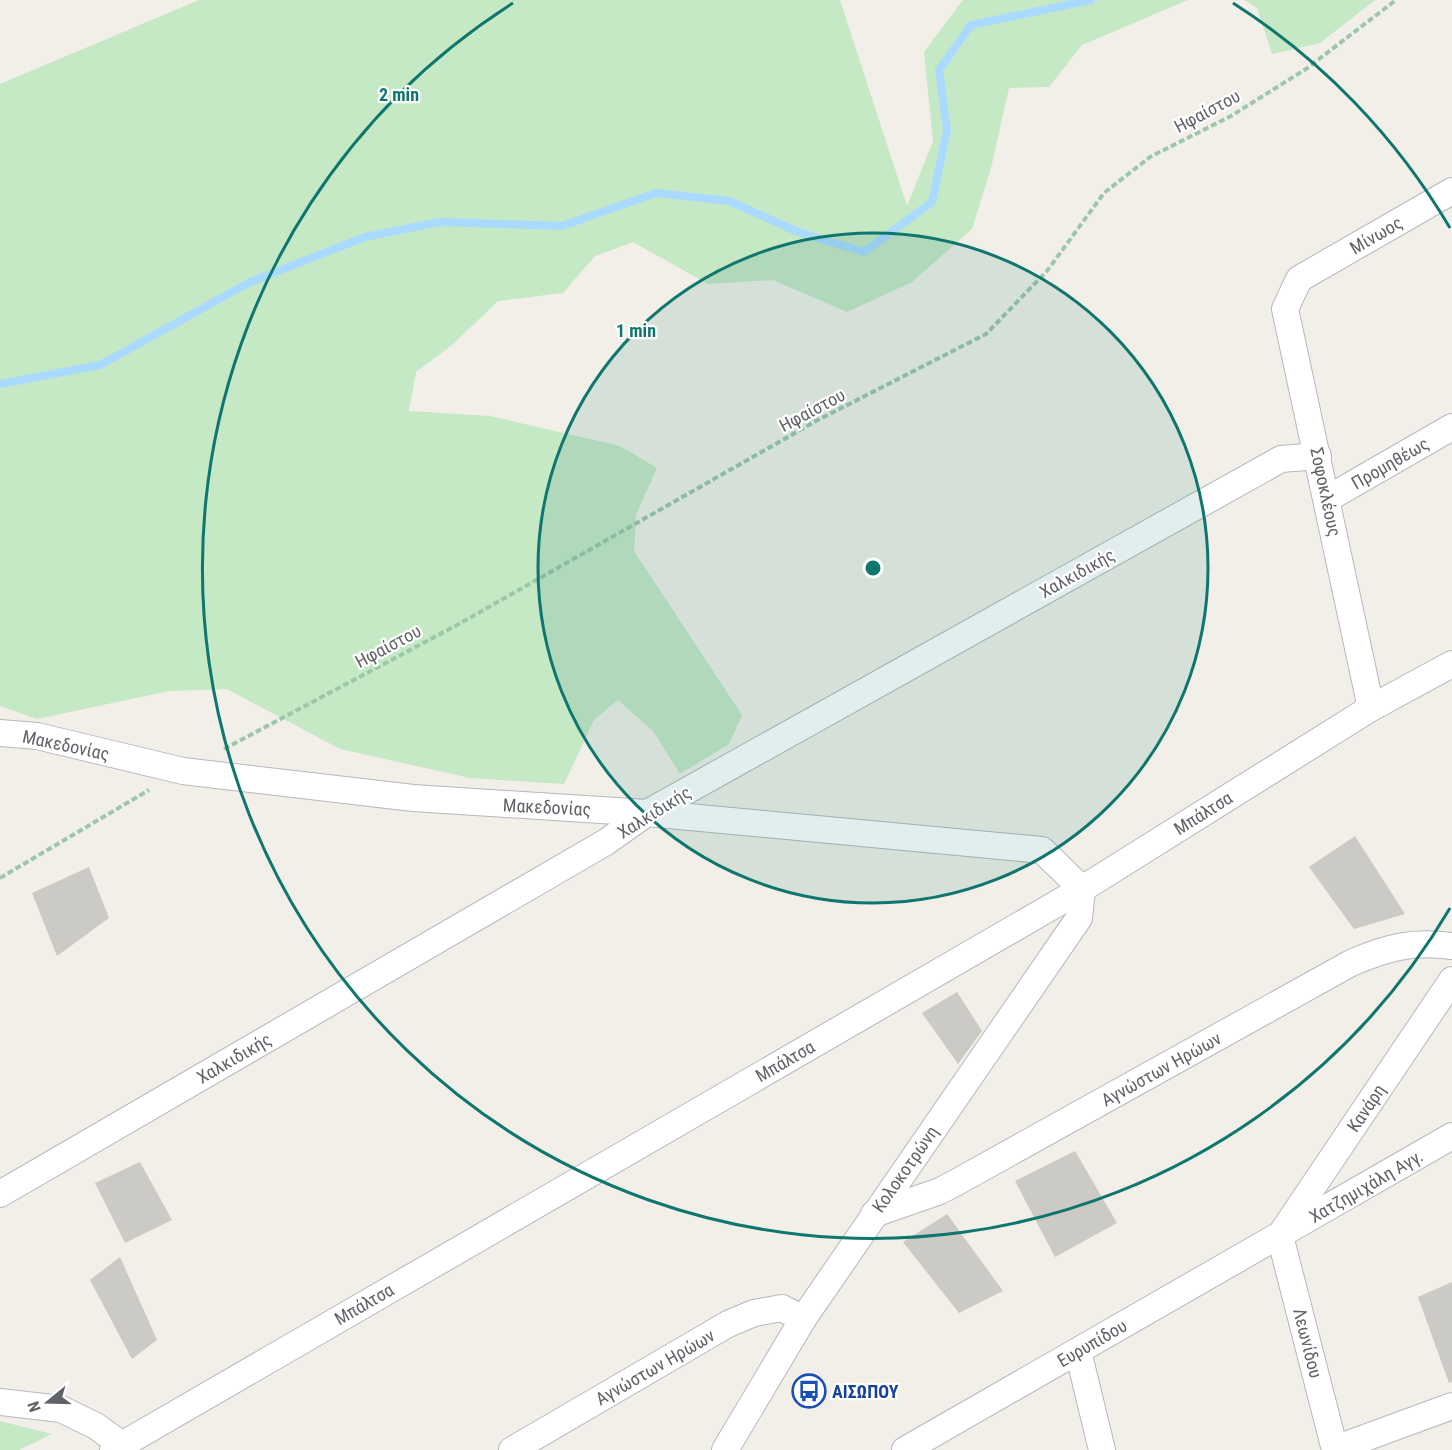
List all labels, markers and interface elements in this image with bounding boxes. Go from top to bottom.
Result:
text: 2 min [379,84,419,105]
street label: Ηφαίστου [1171,85,1243,137]
street label: Μίνωος [1346,212,1406,258]
text: 1 min [616,320,656,341]
street label: Ηφαίστου [776,384,848,436]
street label: Προμηθέως [1348,432,1432,494]
street label: Σοφοκλέους [1306,446,1346,538]
street label: Χαλκιδικής [1036,544,1118,602]
centre of rings [863,558,883,578]
street label: Ηφαίστου [352,620,424,672]
street label: Μακεδονίας [21,726,111,764]
street label: Χαλκιδικής [613,781,695,843]
street label: Μπάλτσα [1170,787,1236,839]
street label: Μακεδονίας [502,794,592,820]
street label: Αγνώστων Ηρώων [1097,1027,1225,1111]
street label: Χαλκιδικής [193,1028,275,1088]
street label: Μπάλτσα [752,1036,818,1086]
street label: Κανάρη [1342,1080,1390,1136]
street label: Κολοκοτρώνη [867,1122,943,1216]
street label: Χατζημιχάλη Αγγ. [1305,1145,1427,1227]
street label: Μπάλτσα [331,1279,397,1329]
street label: Λεωνίδου [1289,1306,1327,1380]
street label: Ευρυπίδου [1054,1315,1130,1371]
street label: Αγνώστων Ηρώων [592,1324,718,1410]
north arrow [18,1372,78,1432]
bus stop icon: ΑΙΣΩΠΟΥ [791,1373,827,1409]
place label: ΑΙΣΩΠΟΥ [832,1381,899,1402]
text: N [24,1399,45,1414]

